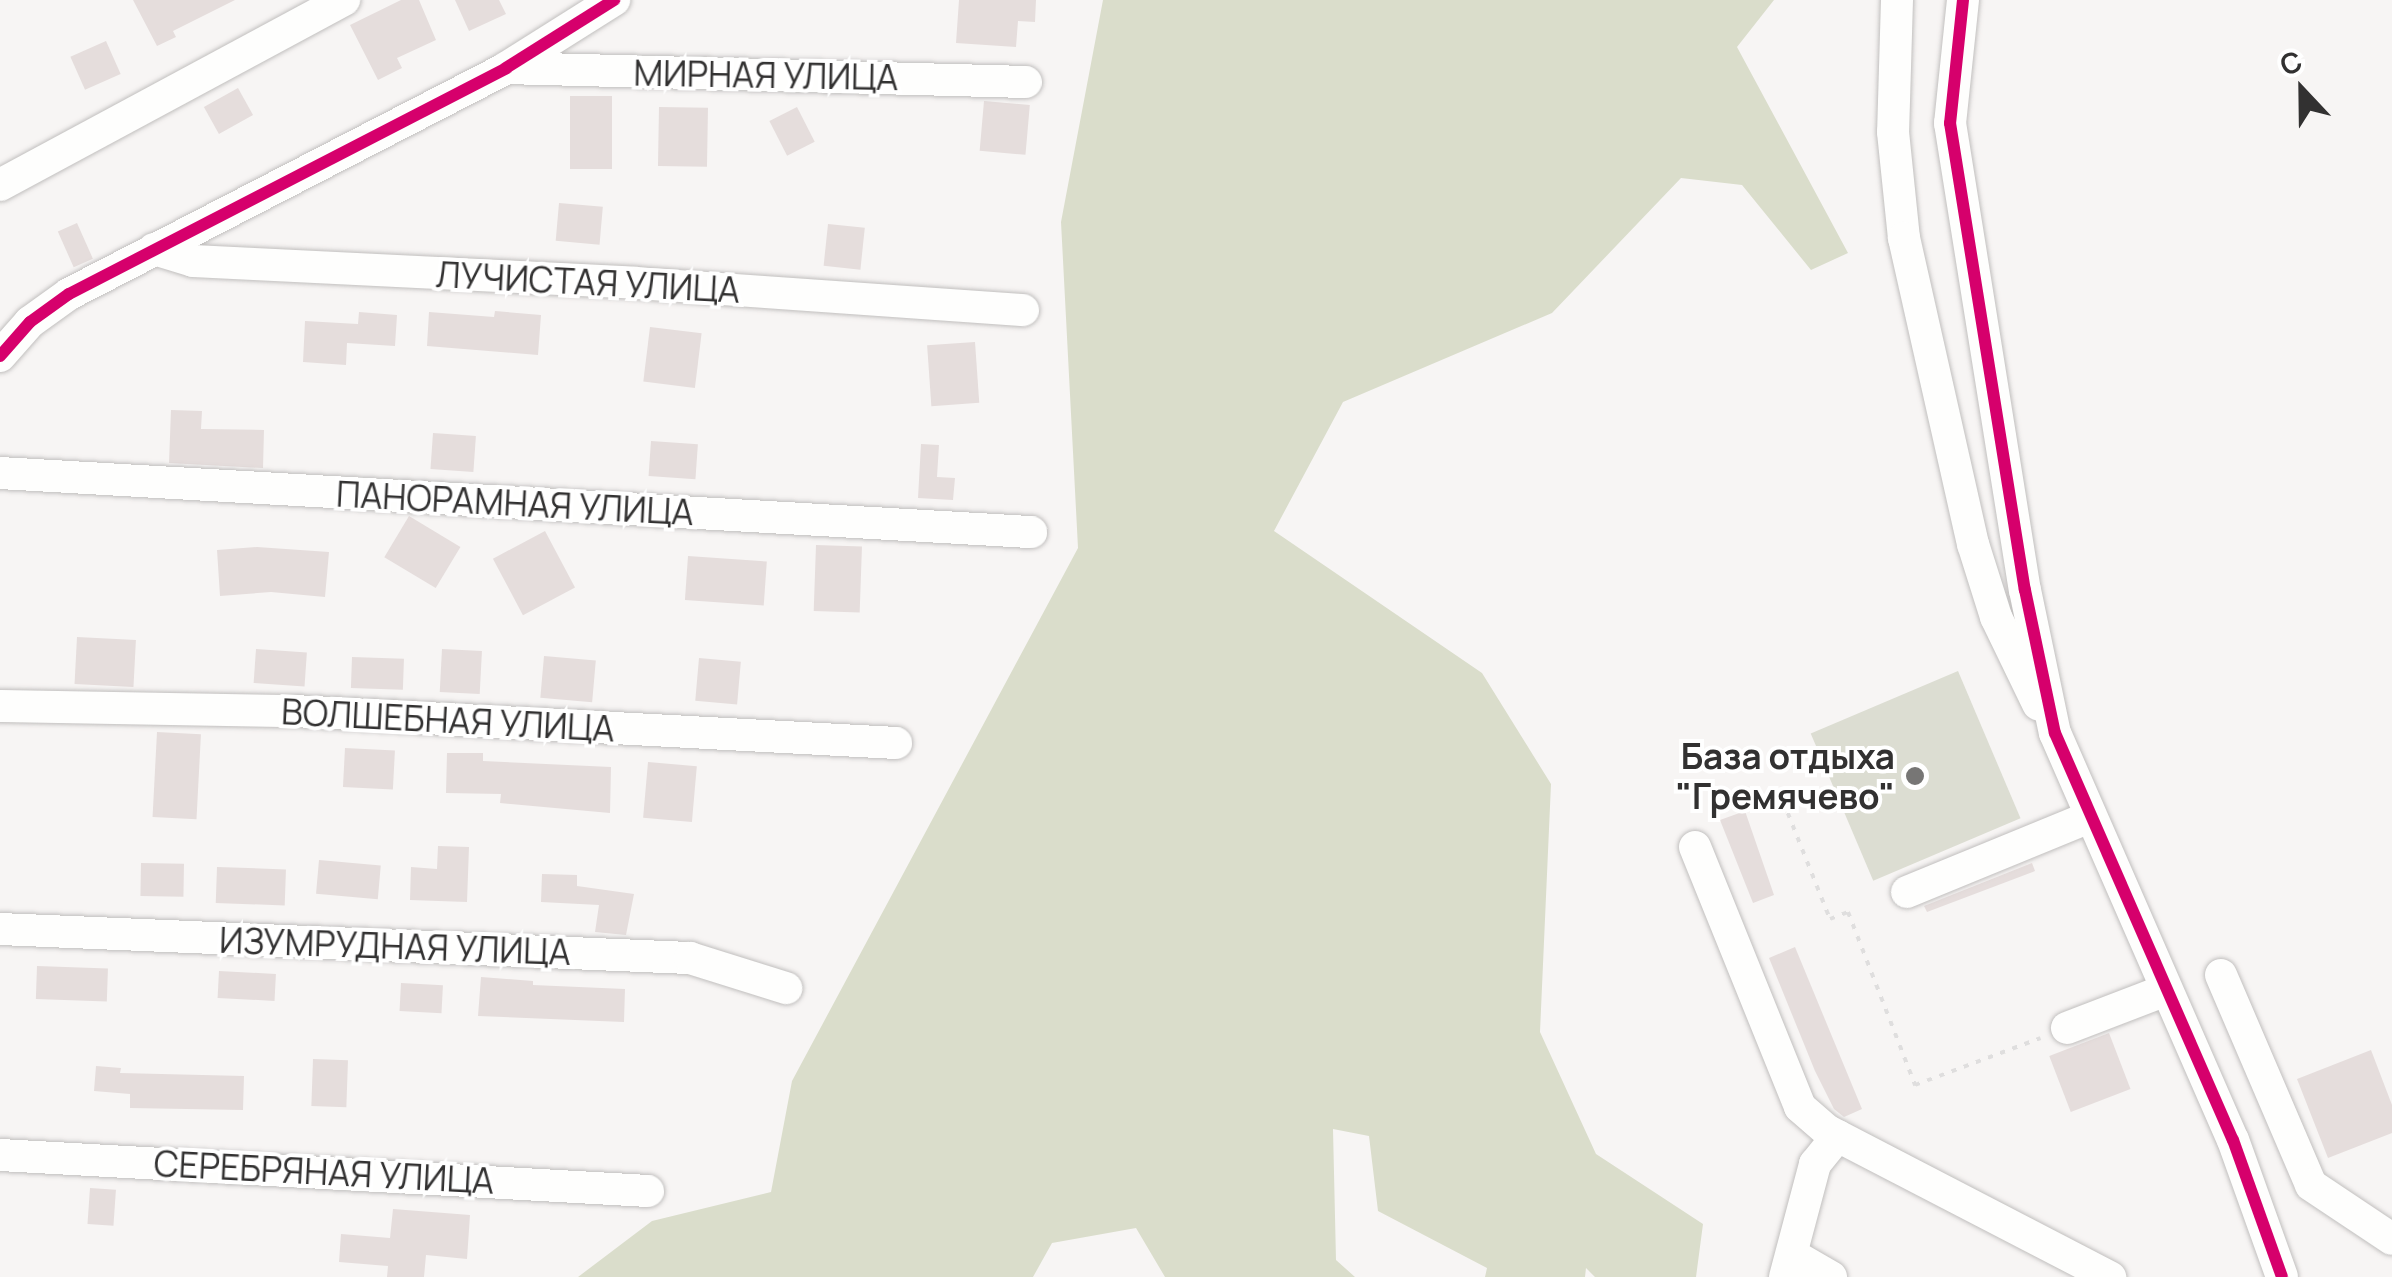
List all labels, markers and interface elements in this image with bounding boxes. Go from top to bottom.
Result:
north arrow [2252,40,2352,140]
text: С [2274,41,2307,84]
street label: МИРНАЯ УЛИЦА [633,52,899,98]
street label: ЛУЧИСТАЯ УЛИЦА [435,253,741,311]
street label: ПАНОРАМНАЯ УЛИЦА [335,473,695,533]
street label: ВОЛШЕБНАЯ УЛИЦА [280,690,616,750]
place label: База отдыха "Гремячево" [1676,735,1895,817]
marker: База отдыха "Гремячево" [1904,765,1926,787]
street label: ИЗУМРУДНАЯ УЛИЦА [219,919,571,973]
street label: СЕРЕБРЯНАЯ УЛИЦА [153,1142,495,1202]

